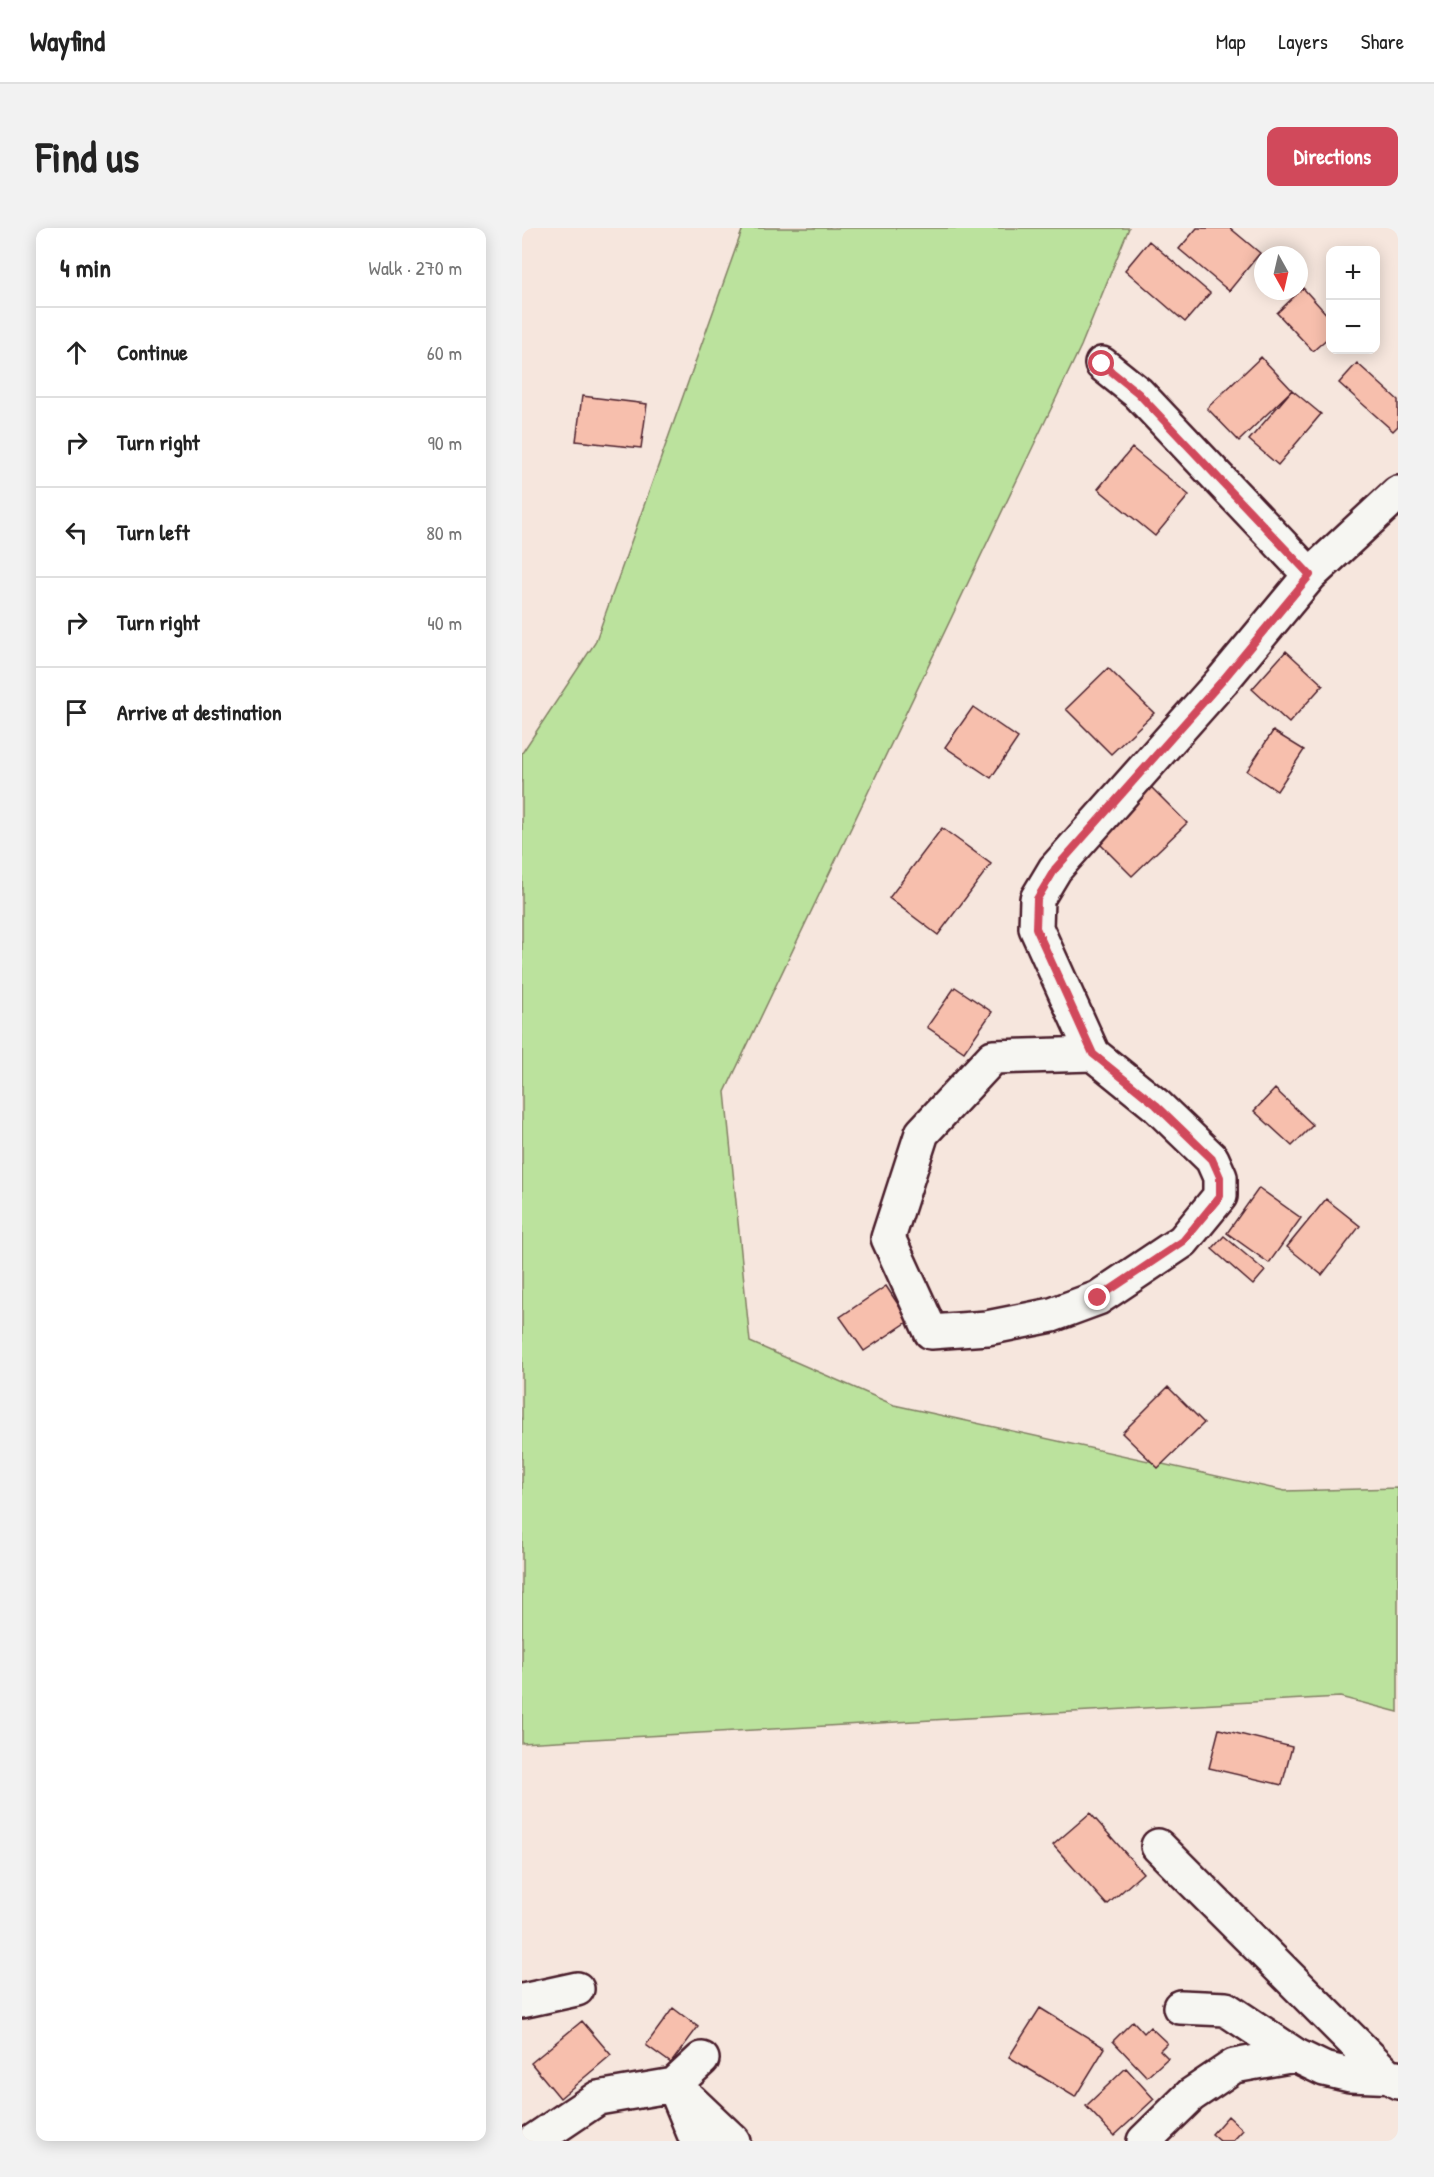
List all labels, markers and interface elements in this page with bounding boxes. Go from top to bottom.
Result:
text: Wayfind [30,22,105,60]
text: Map [1216,27,1245,56]
text: Layers [1278,27,1328,56]
text: Share [1361,27,1404,56]
button: Directions [1267,127,1398,186]
text: Find us [36,128,139,185]
north arrow [1254,246,1308,300]
map controls [1326,246,1380,354]
button: + [1326,246,1380,300]
text: 4 min [60,250,111,285]
text: Walk · 270 m [369,254,462,281]
button: − [1326,300,1380,354]
icon: ahead [60,336,93,369]
text: Continue [117,337,188,367]
text: 60 m [427,339,462,366]
route start [1088,350,1114,376]
icon: right [60,426,93,459]
text: Turn right [117,427,200,457]
text: 90 m [428,429,462,456]
icon: left [60,516,93,549]
text: Turn left [117,517,190,547]
text: 80 m [426,519,462,546]
icon: right [60,606,93,639]
text: Turn right [117,607,200,637]
text: 40 m [427,609,462,636]
icon: arrive [60,696,93,729]
text: Arrive at destination [117,697,282,727]
route end [1084,1284,1110,1310]

